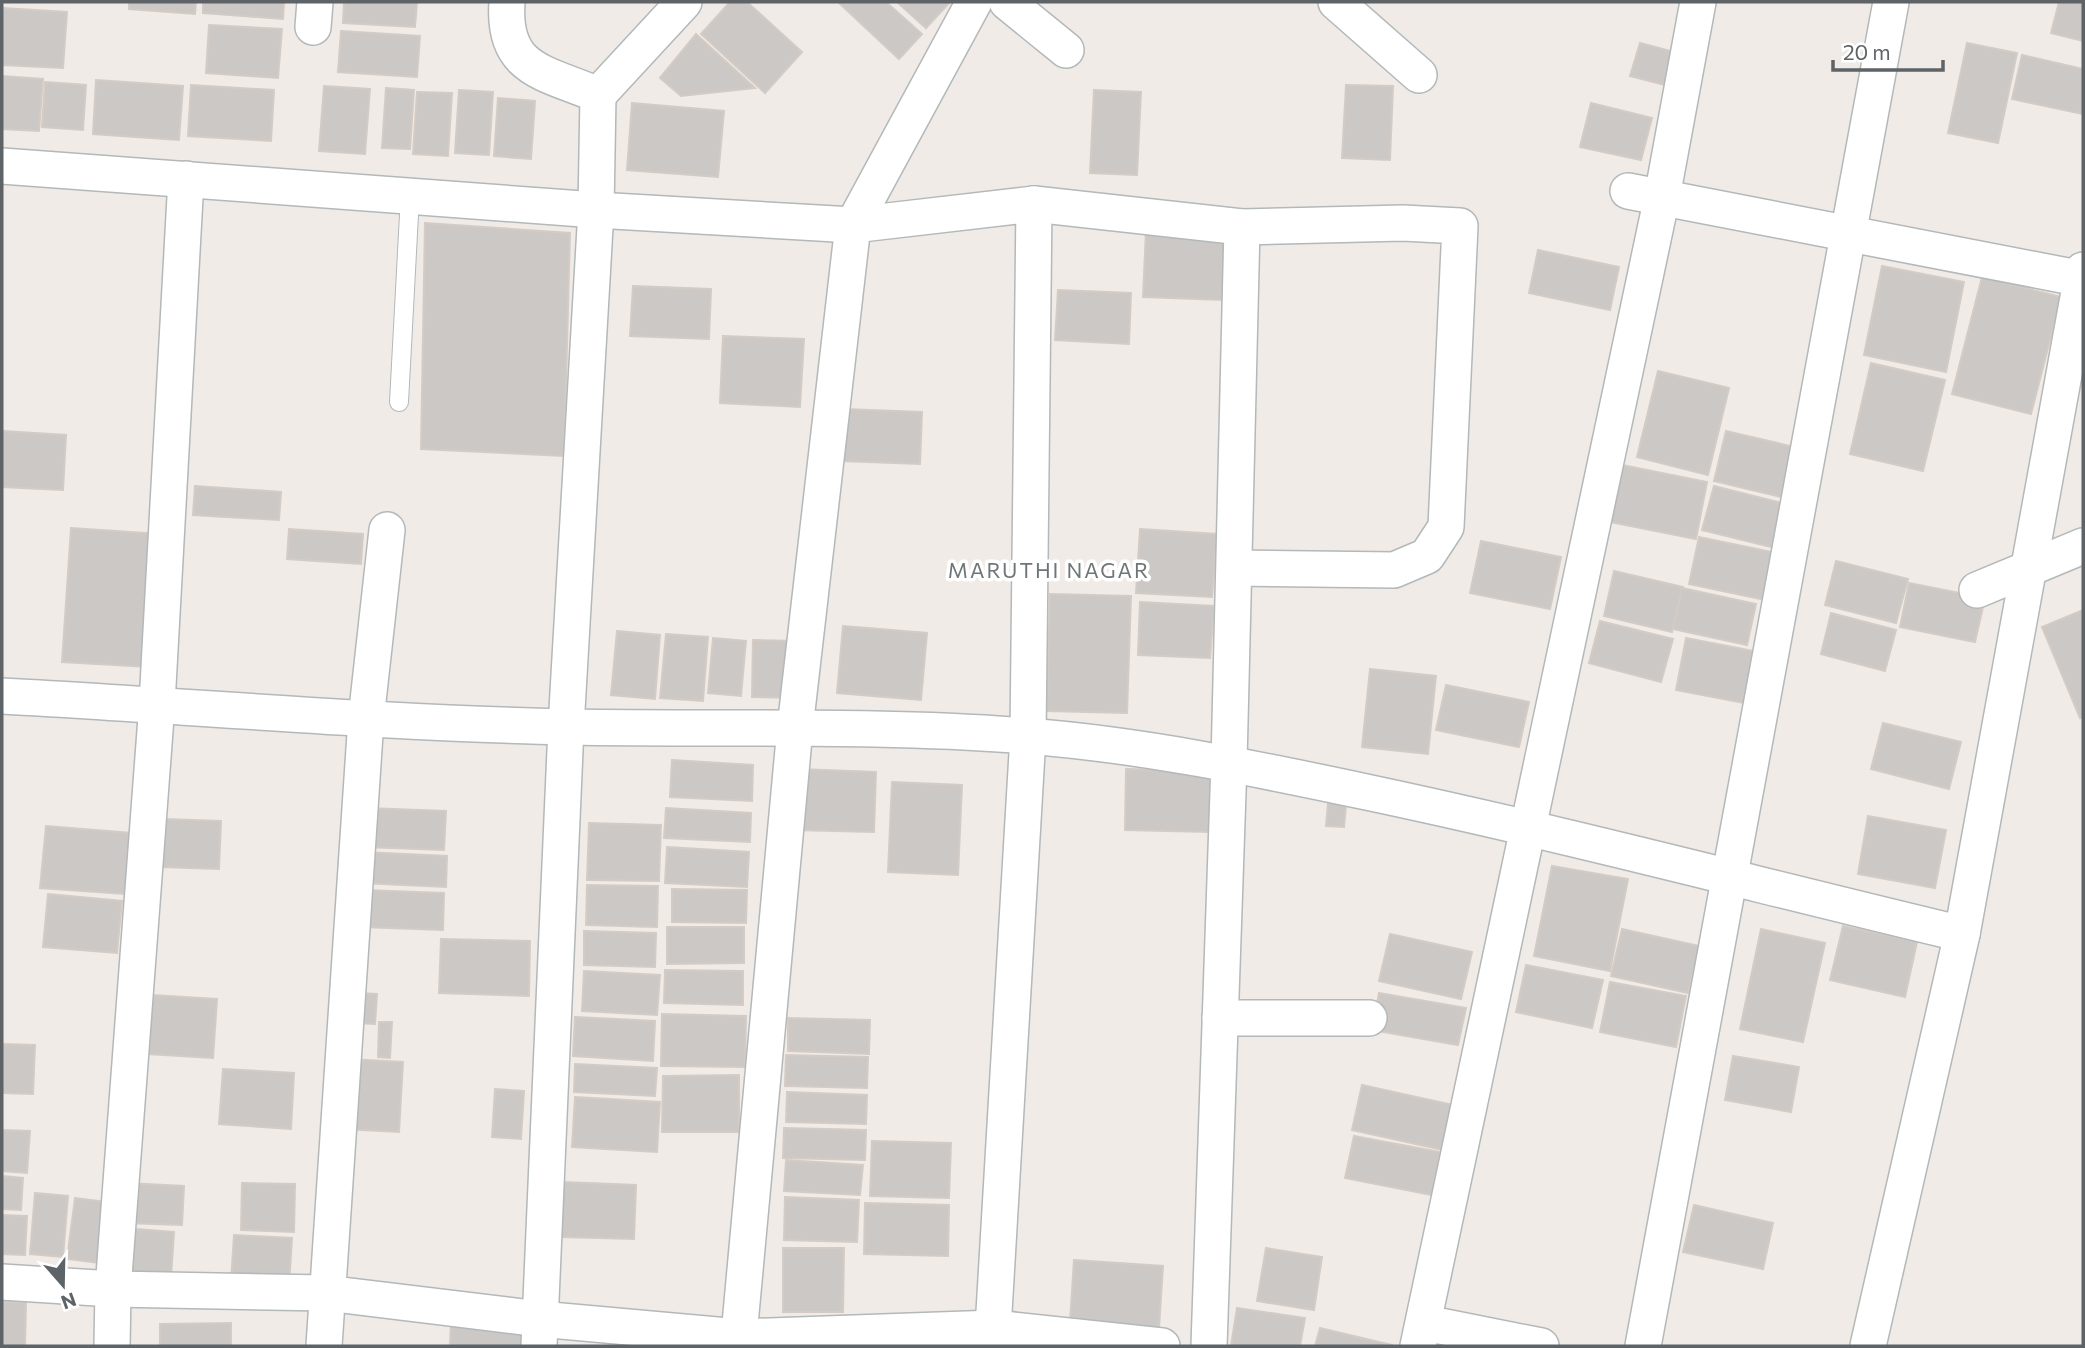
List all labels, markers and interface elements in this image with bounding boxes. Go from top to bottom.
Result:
scale bar [1833,28,1943,72]
text: 20 m [1843,39,1891,64]
district label: MARUTHI NAGAR [948,557,1150,582]
north arrow [28,1250,98,1320]
text: N [58,1288,80,1315]

